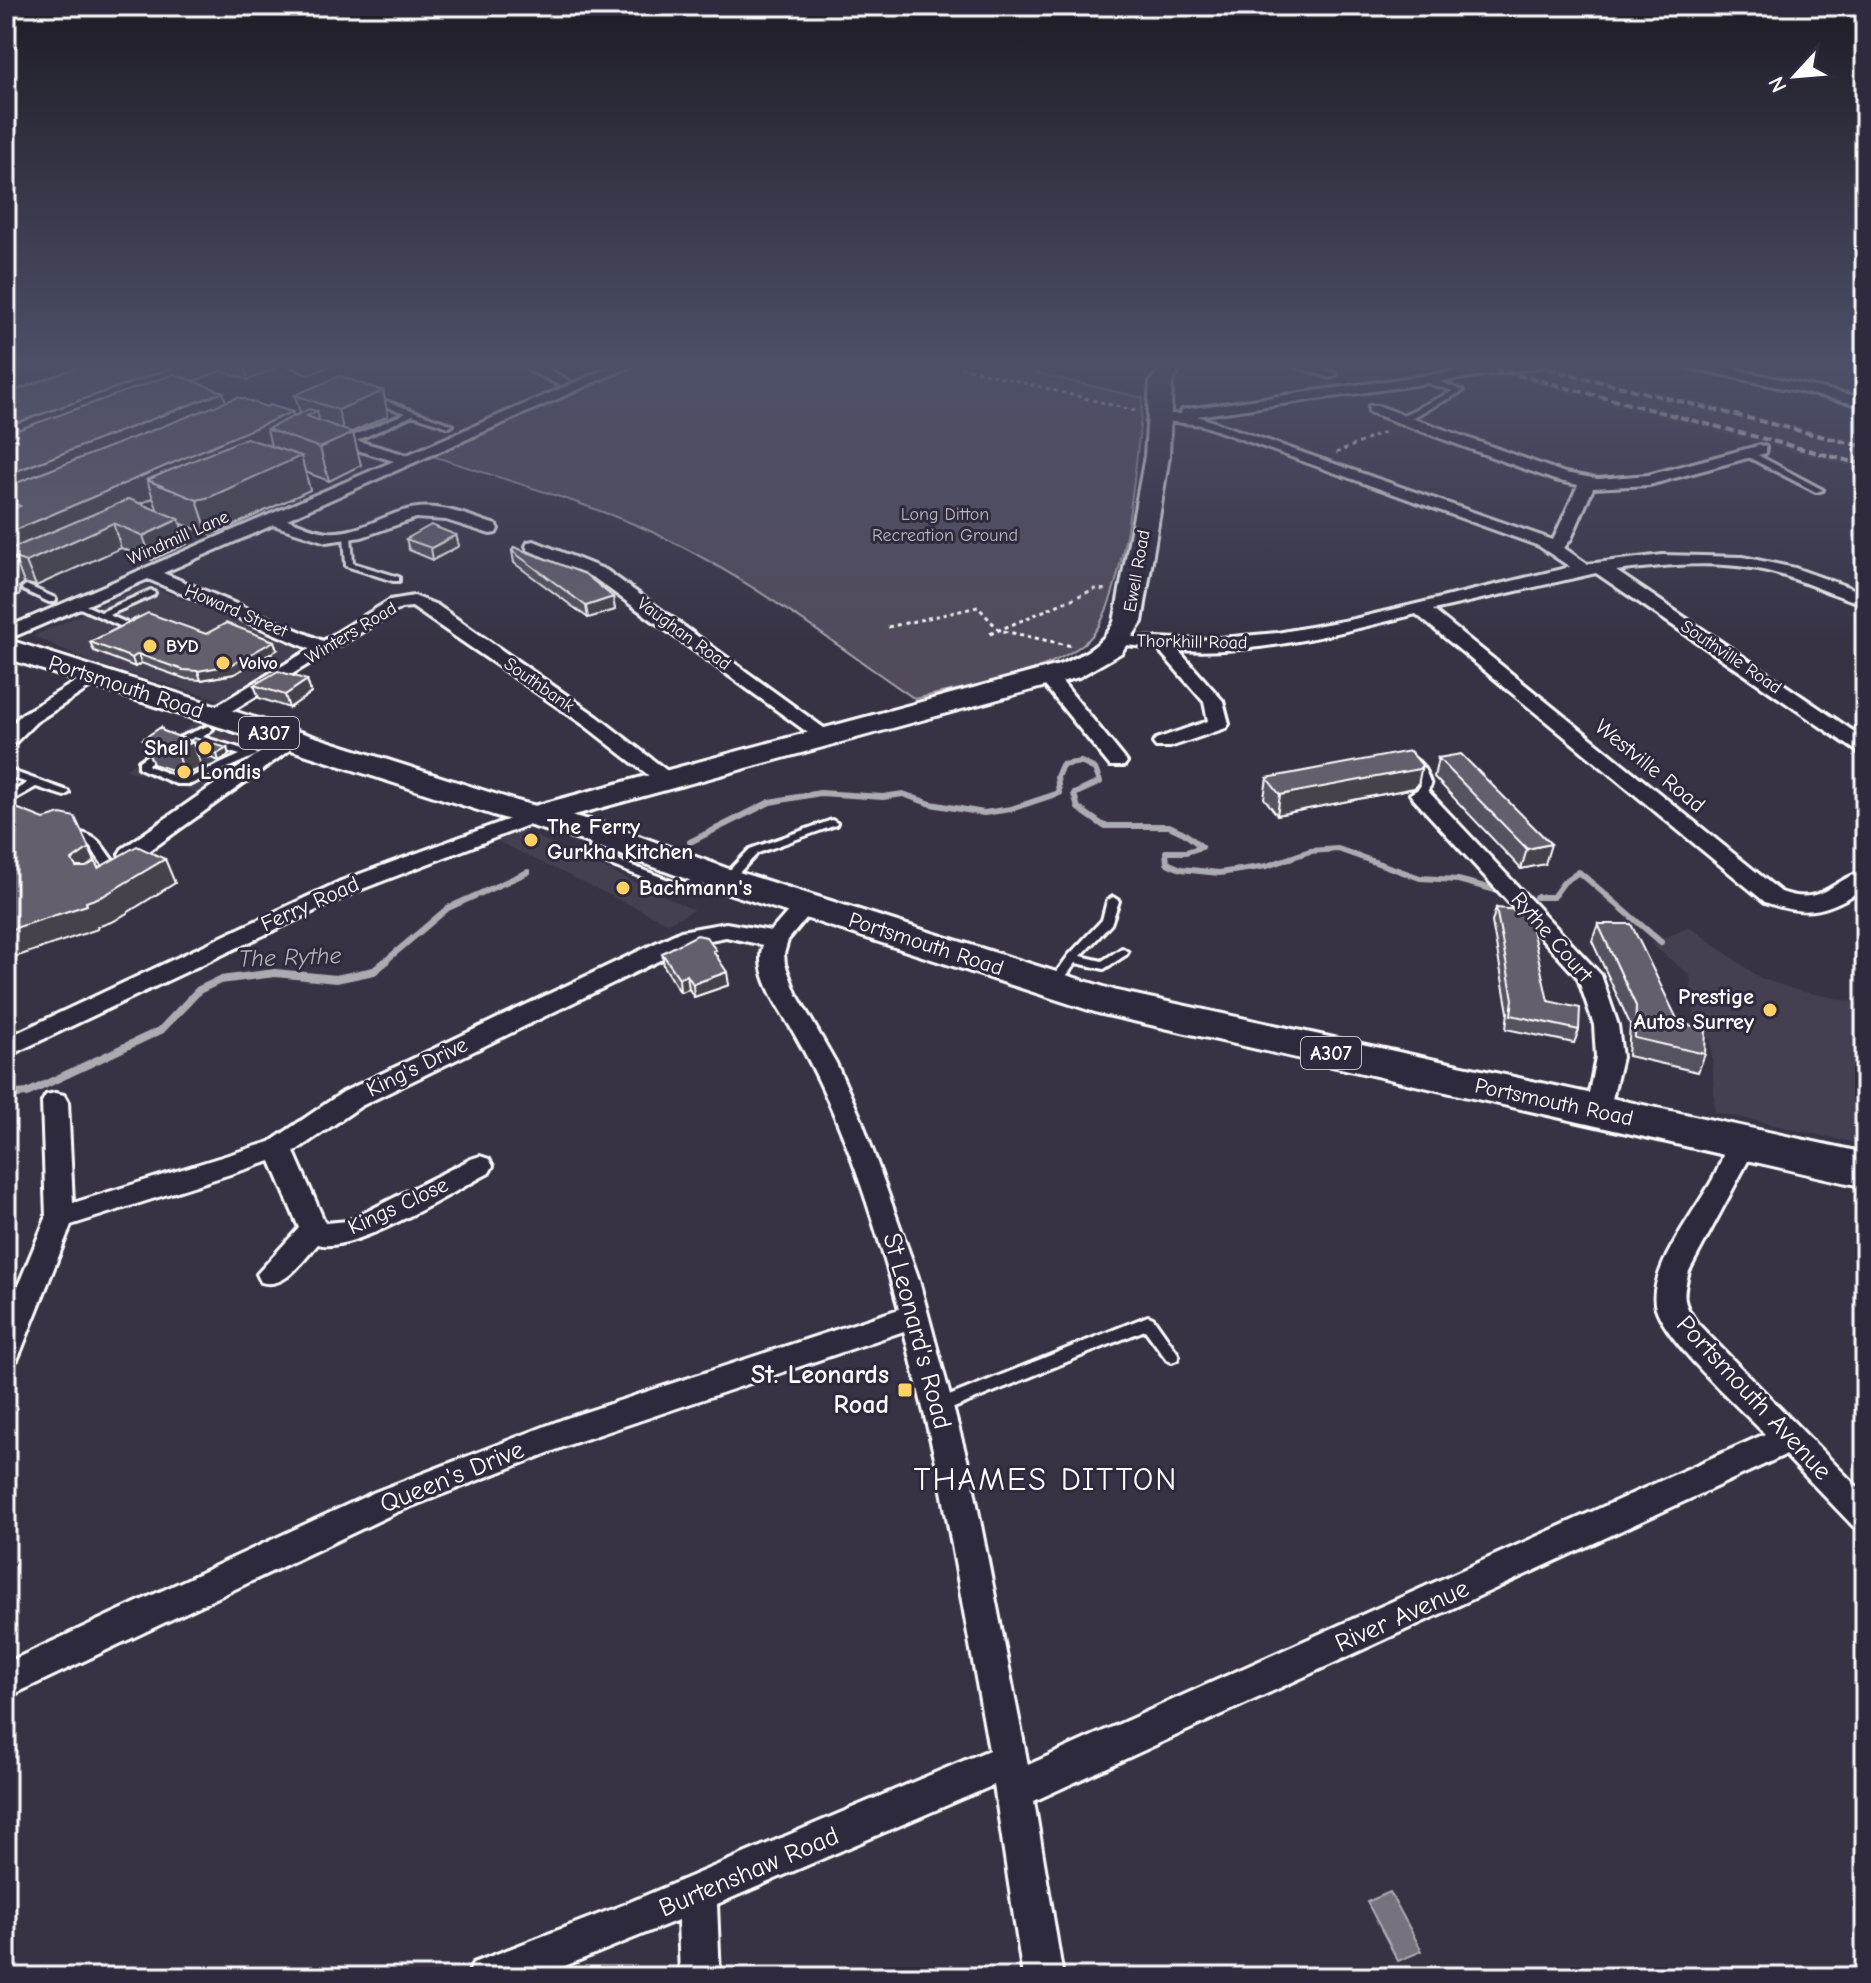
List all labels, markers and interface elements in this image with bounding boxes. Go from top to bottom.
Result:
north arrow [1755,36,1835,116]
text: N [1763,72,1793,96]
park label: Long Ditton Recreation Ground [872,504,1018,546]
street label: Windmill Lane [124,506,232,570]
street label: Ewell Road [1119,528,1155,614]
street label: Howard Street [182,580,291,642]
street label: Vaughan Road [633,593,735,675]
street label: Winters Road [302,598,400,668]
street label: Southville Road [1677,616,1785,698]
street label: Thorkhill Road [1136,631,1248,653]
place label: BYD [166,636,199,657]
marker: BYD [141,637,159,655]
street label: Portsmouth Road [45,650,207,724]
place label: Volvo [239,653,278,674]
street label: Southbank [500,653,578,717]
marker: Volvo [214,654,232,672]
street label: Westville Road [1590,714,1710,818]
road number: A307 [239,717,299,749]
place label: Shell [144,735,189,761]
marker: Shell [196,739,214,757]
place label: Londis [200,759,261,785]
marker: Londis [175,763,193,781]
place label: The Ferry Gurkha Kitchen [547,814,693,865]
marker: The Ferry Gurkha Kitchen [522,831,540,849]
street label: Ferry Road [257,871,363,937]
place label: Bachmann's [639,875,752,901]
marker: Bachmann's [614,879,632,897]
street label: Rythe Court [1506,887,1599,988]
street label: Portsmouth Road [845,907,1007,981]
water label: The Rythe [238,941,342,973]
place label: Prestige Autos Surrey [1634,984,1755,1035]
marker: Prestige Autos Surrey [1761,1001,1779,1019]
street label: King's Drive [362,1031,472,1103]
road number: A307 [1301,1037,1361,1069]
street label: Portsmouth Road [1472,1073,1636,1131]
street label: Kings Close [344,1171,452,1241]
street label: St Leonard's Road [876,1230,958,1432]
street label: Portsmouth Avenue [1670,1310,1838,1486]
place label: St. Leonards Road [751,1360,889,1420]
marker: St. Leonards Road [896,1381,914,1399]
street label: Queen's Drive [376,1434,528,1520]
district label: THAMES DITTON [914,1461,1178,1498]
street label: River Avenue [1331,1573,1473,1659]
street label: Burtenshaw Road [655,1821,843,1923]

